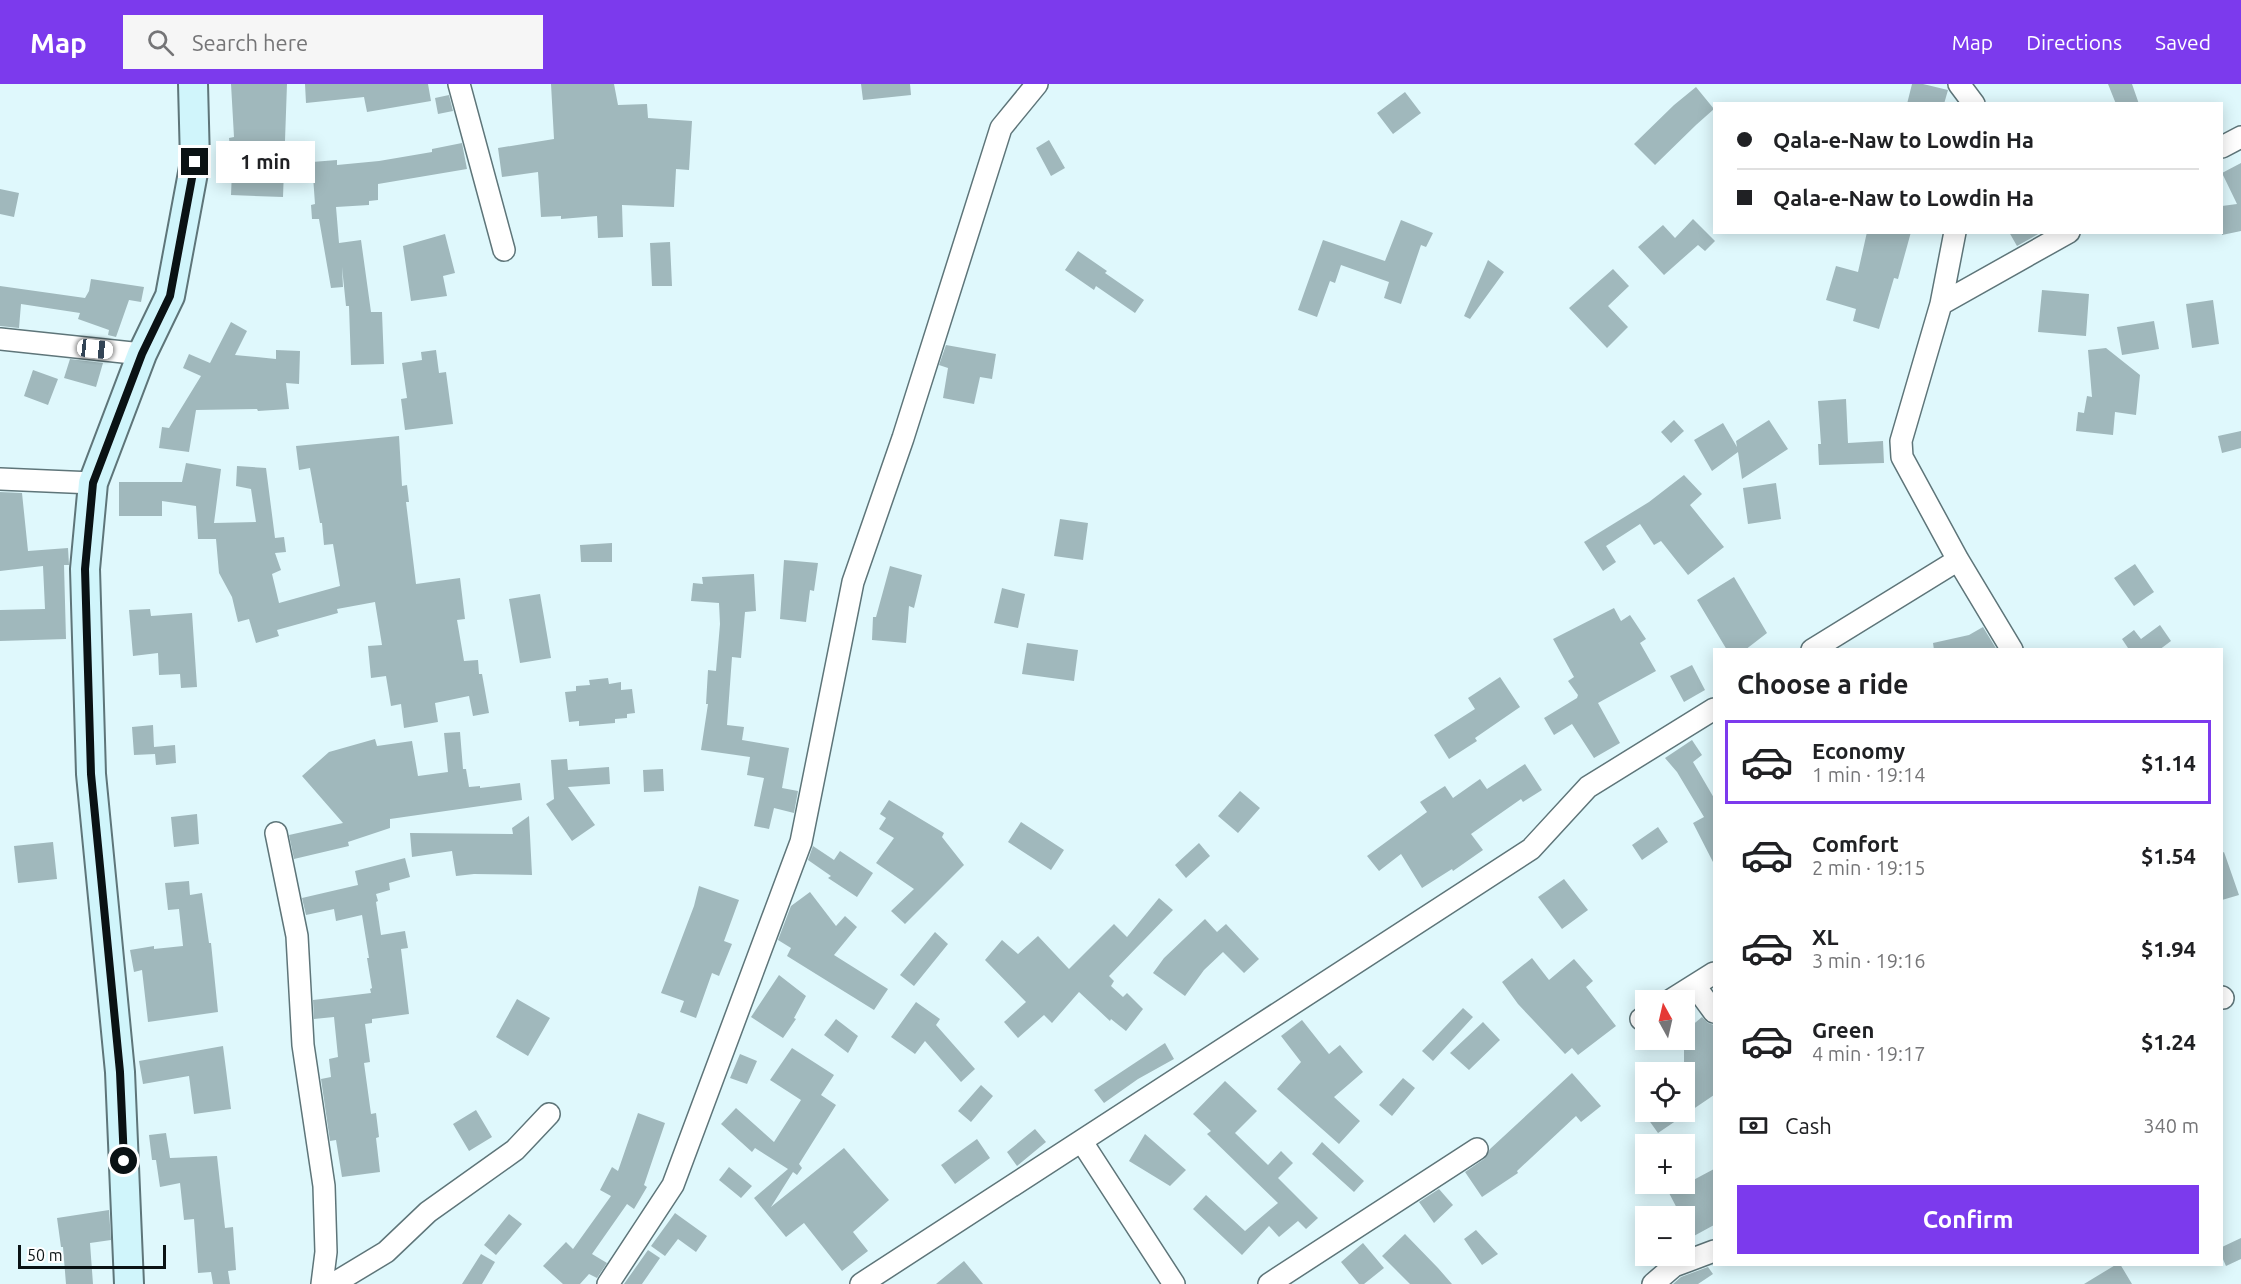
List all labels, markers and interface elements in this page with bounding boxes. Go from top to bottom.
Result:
search box [123,15,543,69]
icon: search [144,26,177,59]
text: Map [30,27,87,58]
text: Search here [192,30,308,55]
text: Map [1952,30,1993,54]
text: Directions [2026,30,2122,54]
text: Saved [2155,30,2211,54]
text: Qala-e-Naw to Lowdin Ha [1773,127,2034,152]
callout: 1 min [216,141,315,183]
route end [181,148,208,175]
text: 1 min [240,150,291,173]
text: Qala-e-Naw to Lowdin Ha [1773,185,2034,210]
car [76,338,114,360]
text: Choose a ride [1737,669,1909,699]
icon: car [1740,735,1794,789]
text: Economy [1812,738,1905,763]
text: $1.14 [2141,750,2196,775]
text: 1 min · 19:14 [1812,763,1926,786]
icon: car [1740,828,1794,882]
text: Comfort [1812,831,1899,856]
text: $1.54 [2141,843,2196,868]
text: 2 min · 19:15 [1812,856,1926,879]
icon: car [1740,921,1794,975]
text: XL [1812,924,1839,949]
text: $1.94 [2141,936,2196,961]
text: 3 min · 19:16 [1812,949,1926,972]
north arrow [1635,990,1695,1050]
map controls [1635,990,1695,1266]
icon: car [1740,1014,1794,1068]
text: Green [1812,1017,1874,1042]
text: $1.24 [2141,1029,2196,1054]
text: 4 min · 19:17 [1812,1042,1926,1065]
button: locate [1635,1062,1695,1122]
icon: cash [1737,1109,1770,1142]
text: Cash [1785,1113,1832,1138]
text: 340 m [2143,1114,2199,1137]
button: + [1635,1134,1695,1194]
route start [110,1147,137,1174]
button: Confirm [1737,1185,2199,1254]
button: − [1635,1206,1695,1266]
scale bar [18,1242,166,1270]
text: 50 m [27,1246,63,1264]

